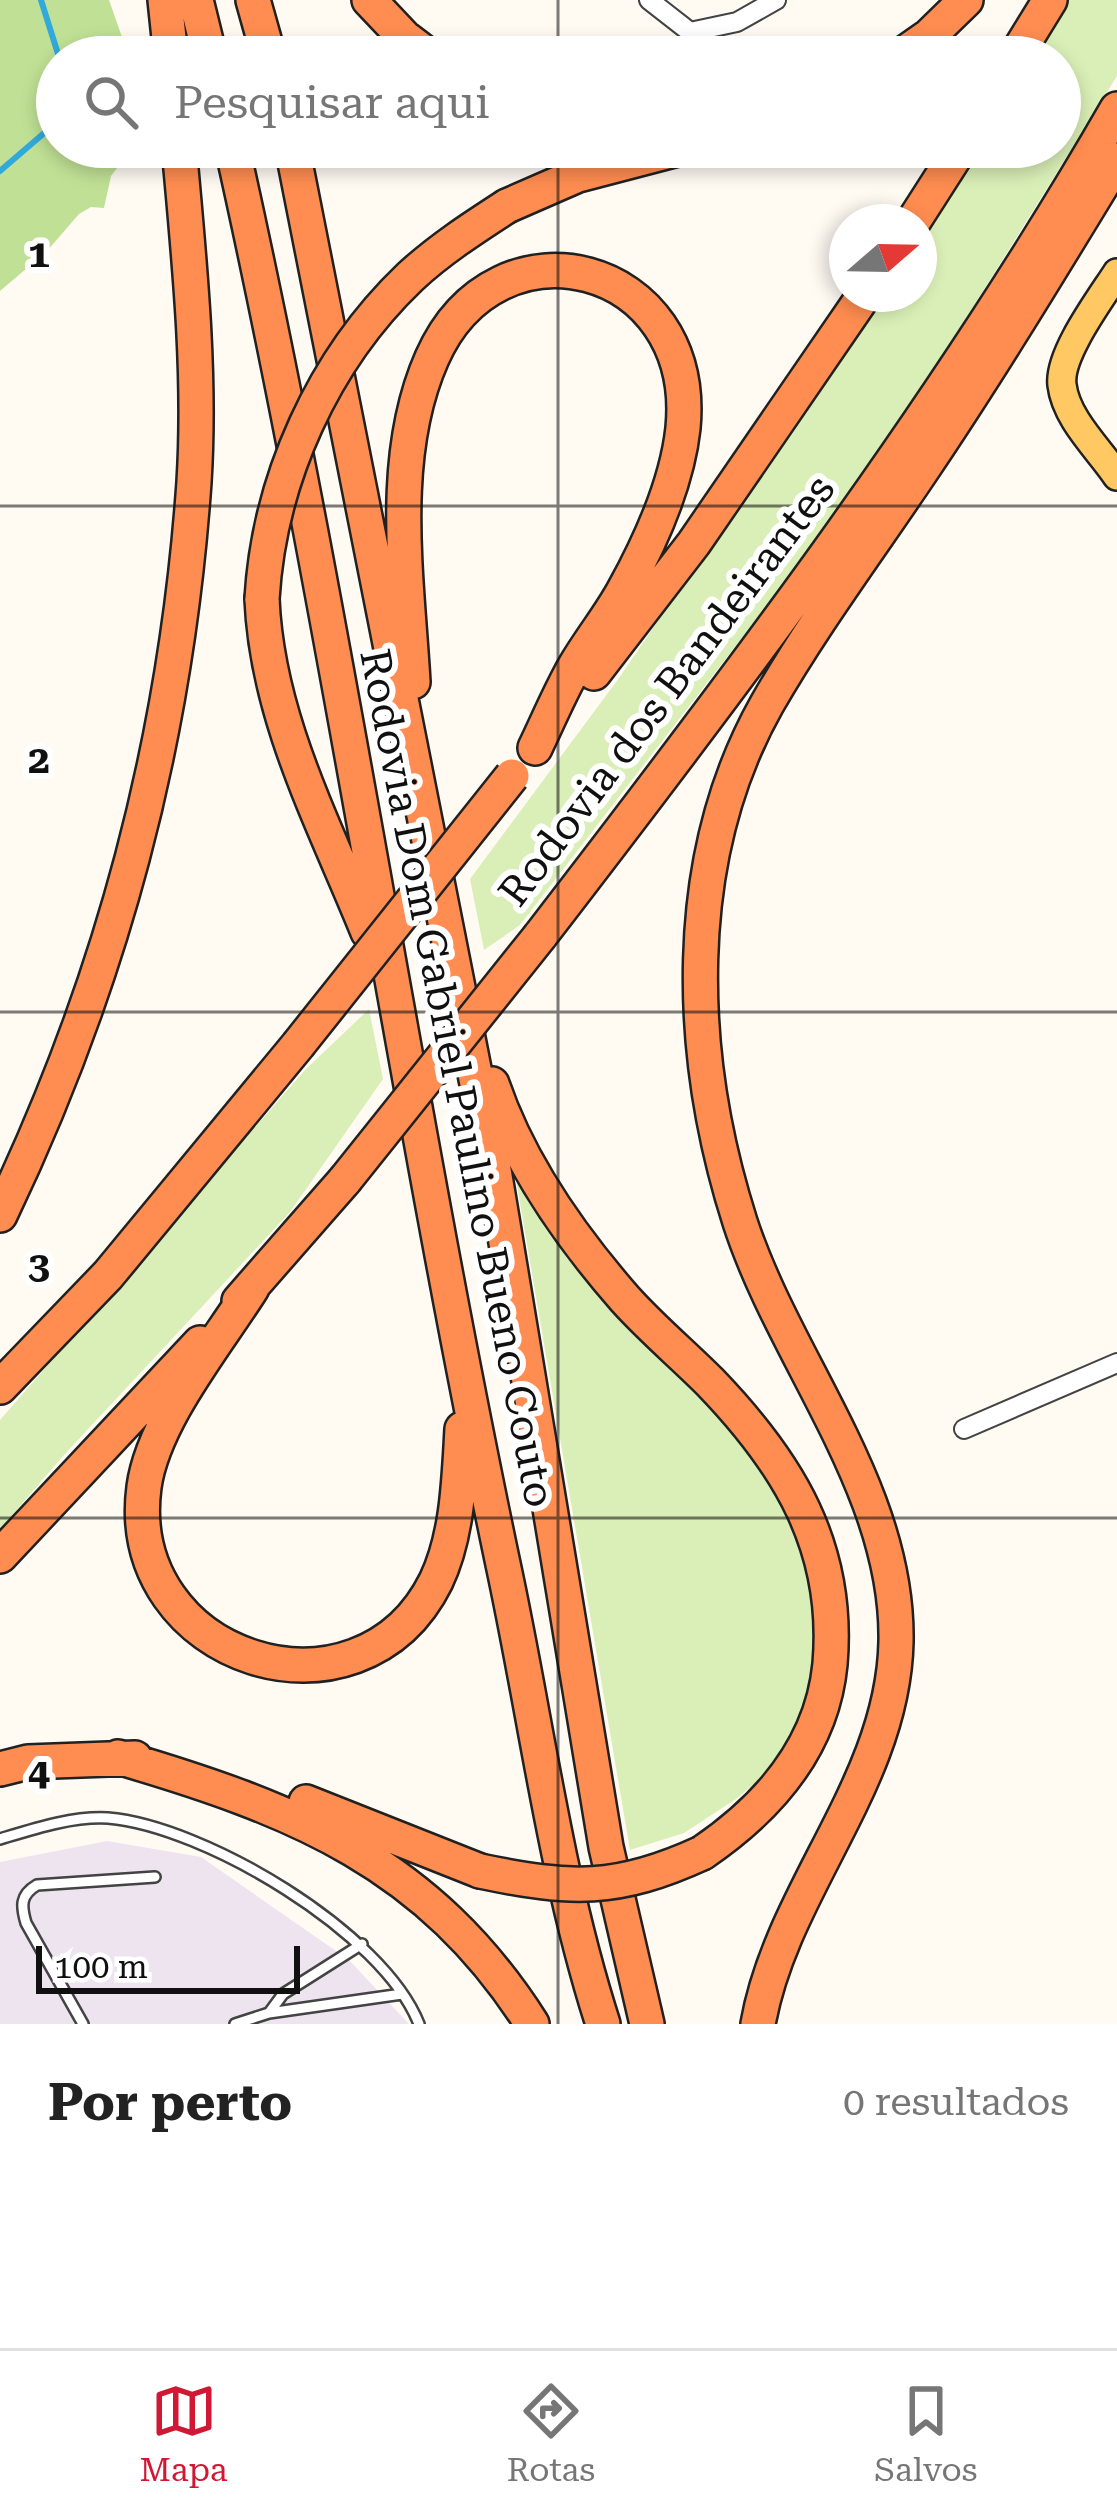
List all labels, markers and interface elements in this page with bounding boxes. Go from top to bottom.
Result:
search box [36,36,1081,168]
icon: search [78,69,144,135]
text: Pesquisar aqui [174,76,490,129]
north arrow [829,204,937,312]
text: 1 [28,231,50,277]
street label: Rodovia dos Bandeirantes [488,465,844,915]
street label: Rodovia Dom Gabriel Paulino Bueno Couto [350,645,565,1511]
text: 2 [28,737,50,783]
text: 3 [28,1243,50,1289]
text: 4 [28,1749,50,1795]
scale bar [36,1940,300,1993]
text: 100 m [54,1947,148,1986]
text: Por perto [48,2073,292,2132]
text: 0 resultados [843,2079,1069,2125]
tab: Mapa [140,2378,228,2489]
tab: Rotas [507,2378,595,2489]
tab: Salvos [874,2378,977,2489]

